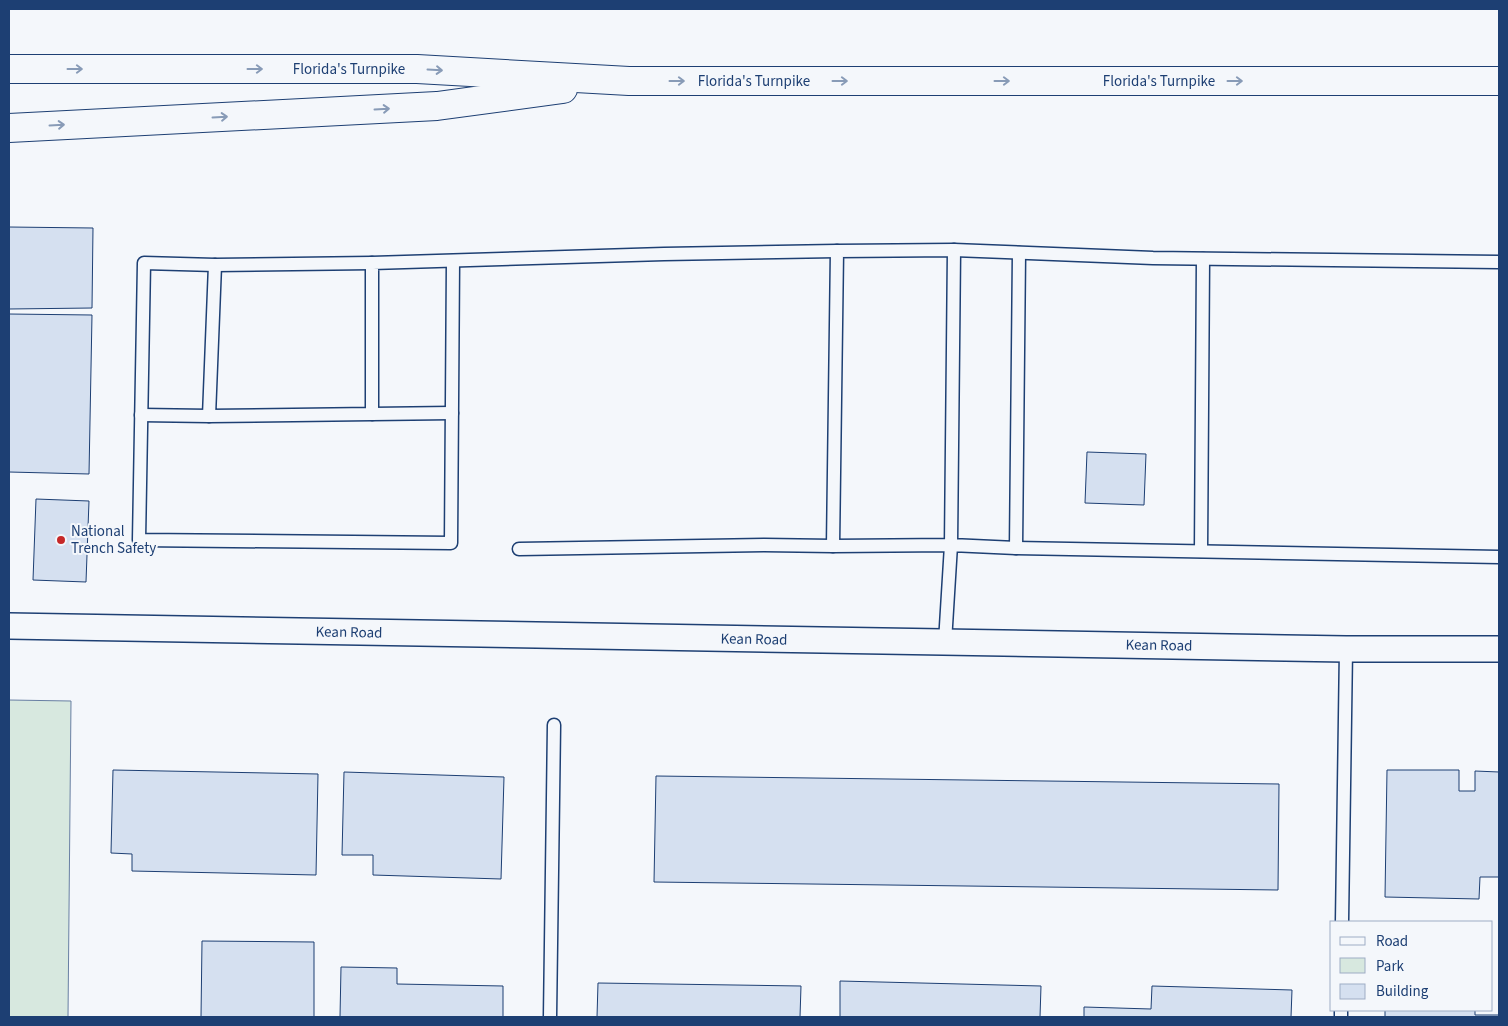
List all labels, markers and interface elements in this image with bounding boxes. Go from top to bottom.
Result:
street label: Florida's Turnpike [293,59,405,80]
one-way arrow [66,64,83,74]
one-way arrow [246,64,263,74]
one-way arrow [427,66,443,75]
street label: Florida's Turnpike [698,71,810,92]
street label: Florida's Turnpike [1103,71,1215,92]
one-way arrow [669,76,685,86]
one-way arrow [832,76,848,86]
one-way arrow [994,76,1010,86]
one-way arrow [1226,76,1243,86]
one-way arrow [374,104,390,114]
one-way arrow [211,112,227,122]
one-way arrow [49,121,65,130]
place label: National Trench Safety [71,521,156,559]
marker: National Trench Safety [55,534,67,546]
street label: Kean Road [315,621,383,644]
street label: Kean Road [720,628,788,651]
street label: Kean Road [1125,634,1193,657]
legend [1330,921,1493,1011]
text: Road [1376,931,1408,952]
text: Park [1376,956,1405,977]
text: Building [1376,981,1429,1002]

